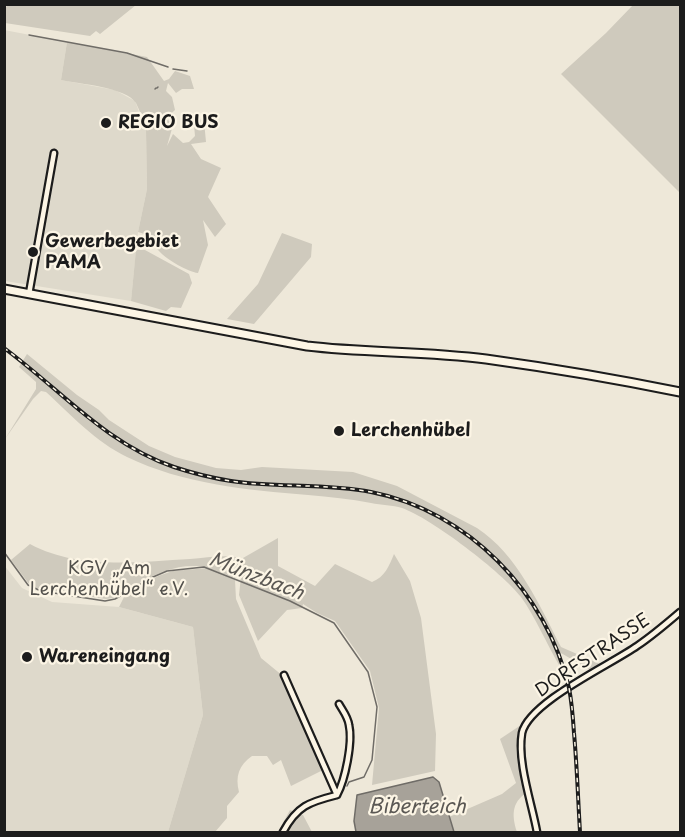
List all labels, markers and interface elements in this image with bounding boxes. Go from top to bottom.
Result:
place label: REGIO BUS [118,112,218,134]
marker: REGIO BUS [99,116,113,130]
place label: Gewerbegebiet PAMA [45,231,179,274]
marker: Gewerbegebiet PAMA [26,245,40,259]
place label: Lerchenhübel [351,420,471,442]
marker: Lerchenhübel [332,424,346,438]
water label: Münzbach [205,548,307,606]
park label: KGV „Am Lerchenhübel“ e.V. [30,558,188,600]
street label: DORFSTRASSE [532,610,654,702]
place label: Wareneingang [39,646,170,668]
marker: Wareneingang [20,650,34,664]
water label: Biberteich [368,795,466,819]

